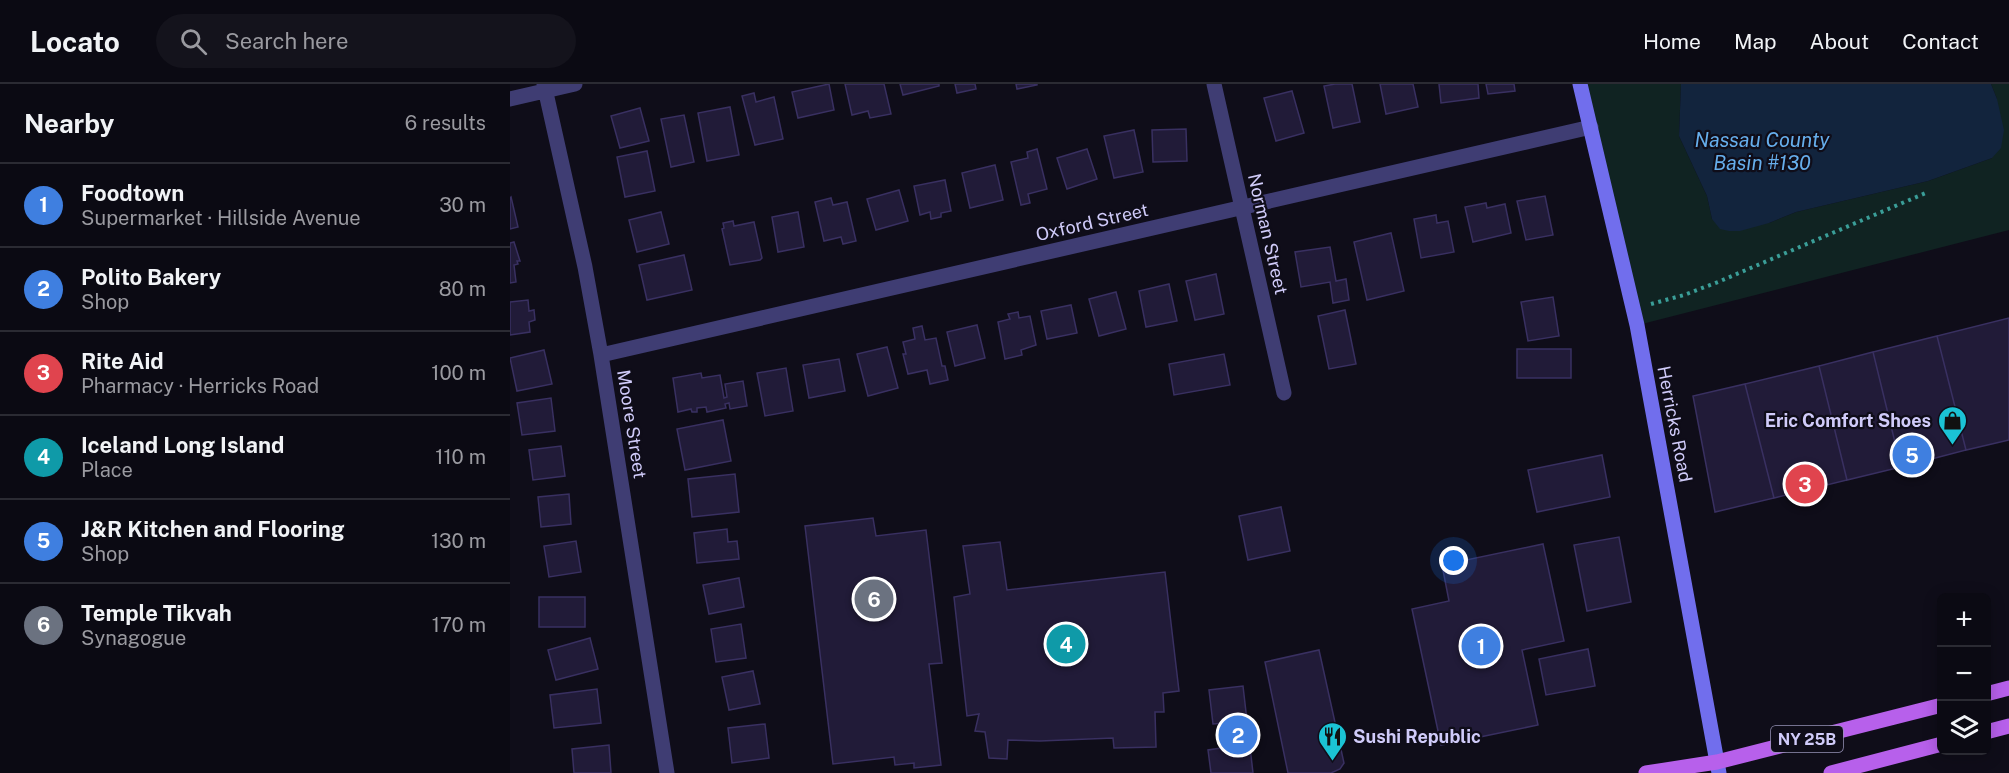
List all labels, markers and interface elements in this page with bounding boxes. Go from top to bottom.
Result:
search box [156,14,576,68]
text: Locato [30,25,120,58]
icon: search [177,25,210,58]
text: Search here [225,28,348,54]
text: Home [1643,29,1701,54]
text: Map [1734,29,1777,54]
text: About [1810,29,1869,54]
text: Contact [1902,29,1979,54]
text: Nearby [24,108,114,139]
text: 6 results [405,111,486,135]
water label: Nassau County Basin #130 [1694,128,1830,175]
street label: Norman Street [1244,171,1292,297]
text: Foodtown [81,180,184,206]
text: 1 [39,193,48,217]
text: 30 m [439,193,486,217]
street label: Oxford Street [1034,199,1150,245]
text: Supermarket · Hillside Avenue [81,206,361,230]
text: Polito Bakery [81,264,221,290]
text: 2 [37,277,50,301]
text: 80 m [439,277,486,301]
text: Shop [81,290,129,314]
text: Rite Aid [81,348,164,374]
text: 3 [37,361,50,385]
text: 100 m [431,361,486,385]
street label: Herricks Road [1653,364,1697,484]
street label: Moore Street [613,368,651,480]
text: Pharmacy · Herricks Road [81,374,319,398]
shop icon: Eric Comfort Shoes [1936,404,1968,446]
place label: Eric Comfort Shoes [1765,410,1931,431]
text: Iceland Long Island [81,432,285,458]
pin: 5 [1892,432,1932,478]
text: 4 [37,445,50,469]
text: 110 m [435,445,486,469]
text: Place [81,458,133,482]
pin: 3 [1786,462,1824,506]
text: J&R Kitchen and Flooring [81,516,345,542]
text: 5 [37,529,50,553]
text: 130 m [431,529,486,553]
text: Shop [81,542,129,566]
your location [1439,546,1468,575]
pin: 6 [854,576,894,622]
map controls [1937,593,1991,755]
button: + [1937,593,1991,647]
text: Temple Tikvah [81,600,232,626]
text: 6 [37,613,50,637]
text: 170 m [432,613,486,637]
pin: 4 [1046,622,1086,666]
pin: 1 [1462,624,1500,668]
text: Synagogue [81,626,186,650]
button: − [1937,647,1991,701]
button: layers [1937,701,1991,755]
pin: 2 [1218,712,1258,758]
restaurant icon: Sushi Republic [1316,720,1348,762]
place label: Sushi Republic [1353,726,1481,747]
road number: NY 25B [1771,726,1843,752]

